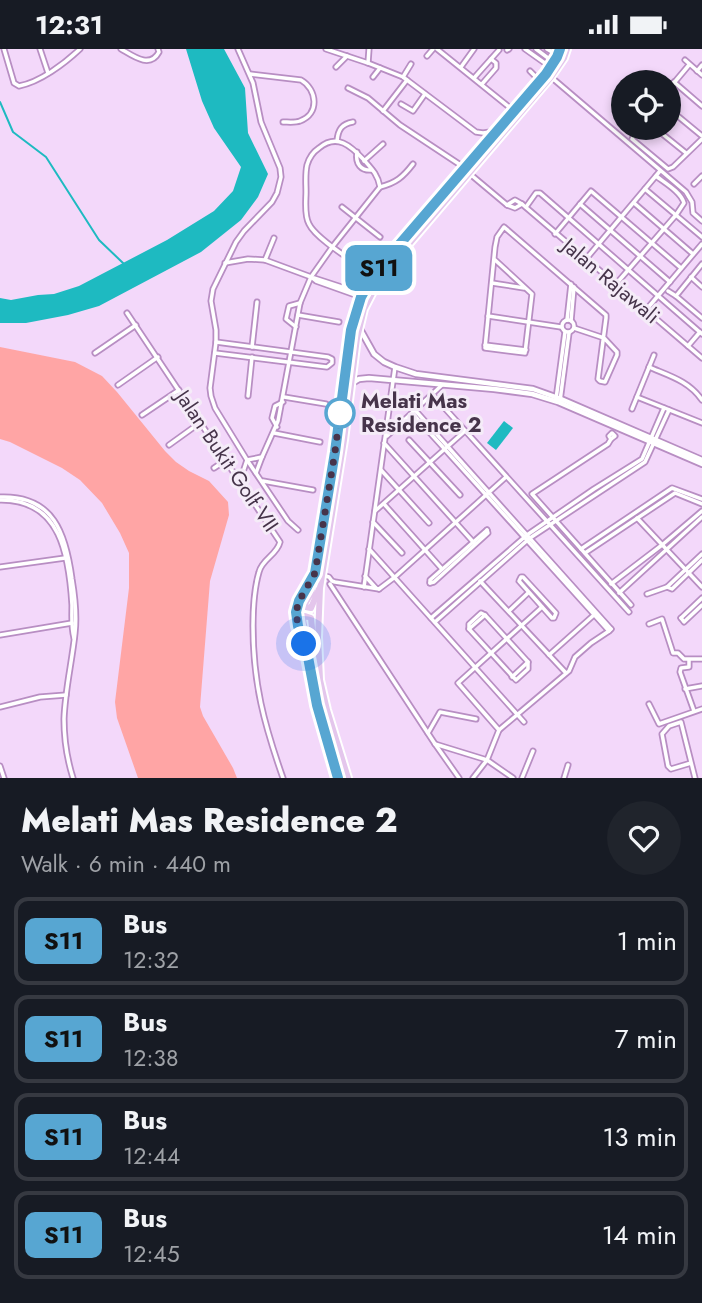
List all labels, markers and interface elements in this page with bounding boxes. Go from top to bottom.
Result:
text: 12:31 [35,6,103,44]
map controls [611,70,681,140]
button: locate [611,70,681,140]
street label: Jalan Rajawali [553,229,666,331]
line badge: S11 [339,245,419,291]
text: S11 [359,250,399,285]
street label: Jalan Bukit Golf VII [167,382,286,538]
place label: Melati Mas Residence 2 [361,386,482,440]
marker: Melati Mas Residence 2 [325,398,355,428]
your location [286,626,321,661]
text: Melati Mas Residence 2 [21,797,398,844]
button: heart [607,801,681,875]
text: Walk · 6 min · 440 m [21,847,231,881]
text: Bus [123,905,167,943]
text: 1 min [617,922,677,960]
text: S11 [44,923,83,958]
text: 12:32 [123,943,179,977]
text: Bus [123,1003,167,1041]
text: 7 min [615,1020,677,1058]
text: S11 [44,1021,83,1056]
text: 12:38 [123,1041,178,1075]
text: Bus [123,1101,167,1139]
text: 13 min [603,1118,677,1156]
text: S11 [44,1119,83,1154]
text: 12:44 [123,1139,180,1173]
text: Bus [123,1199,167,1237]
text: 14 min [602,1216,677,1254]
text: S11 [44,1217,83,1252]
text: 12:45 [123,1237,180,1271]

